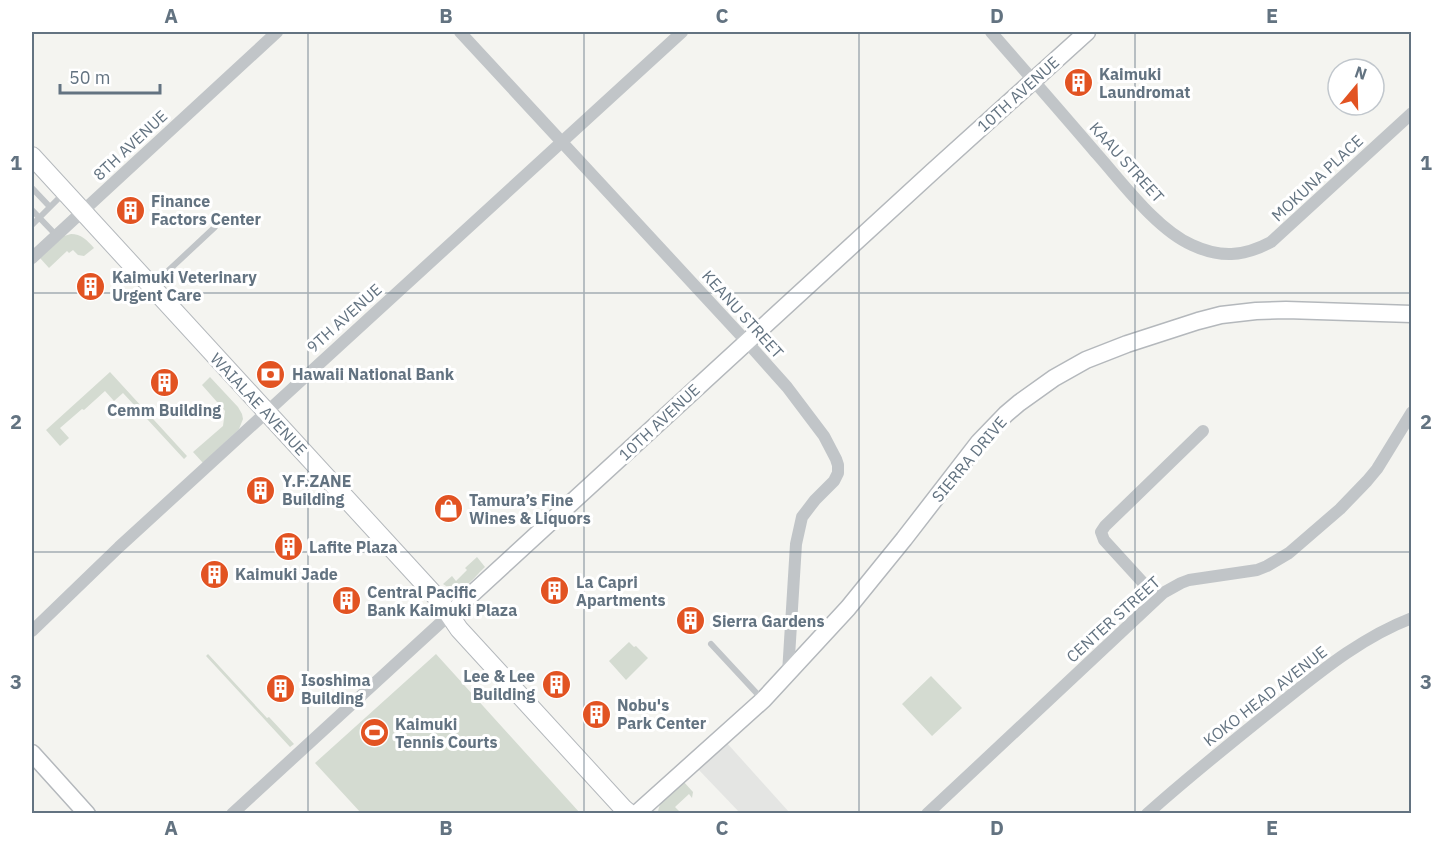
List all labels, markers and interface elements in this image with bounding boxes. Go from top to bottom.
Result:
text: A [164,2,178,29]
text: B [439,2,453,29]
text: C [715,2,729,29]
text: D [990,2,1004,29]
text: E [1266,2,1278,29]
street label: 10TH AVENUE [973,52,1063,136]
scale bar [60,57,160,95]
north arrow [1326,57,1386,117]
text: N [1352,61,1370,84]
place label: Kaimuki Laundromat [1099,64,1190,102]
text: 50 m [69,66,111,89]
building icon: Kaimuki Laundromat [1062,67,1094,99]
street label: 8TH AVENUE [89,106,171,184]
street label: KAAU STREET [1086,118,1168,206]
street label: MOKUNA PLACE [1267,130,1367,226]
text: 1 [10,149,22,176]
text: 1 [1420,149,1432,176]
place label: Finance Factors Center [151,191,261,229]
building icon: Finance Factors Center [114,194,146,226]
street label: KEANU STREET [698,266,788,362]
place label: Kaimuki Veterinary Urgent Care [112,267,257,305]
building icon: Kaimuki Veterinary Urgent Care [75,270,107,302]
street label: 9TH AVENUE [302,279,386,357]
street label: WAIALAE AVENUE [206,349,312,459]
bank icon: Hawaii National Bank [255,358,287,390]
place label: Hawaii National Bank [292,364,455,384]
building icon: Cemm Building [148,366,180,398]
street label: 10TH AVENUE [614,379,704,465]
place label: Cemm Building [107,400,221,420]
text: 2 [10,408,22,435]
text: 2 [1420,408,1432,435]
street label: SIERRA DRIVE [927,412,1011,506]
place label: Y.F.ZANE Building [282,471,351,509]
building icon: Y.F.ZANE Building [245,474,277,506]
place label: Tamura’s Fine Wines & Liquors [469,490,591,528]
shop icon: Tamura’s Fine Wines & Liquors [432,493,464,525]
building icon: Lafite Plaza [272,531,304,563]
place label: Lafite Plaza [309,537,398,557]
building icon: Kaimuki Jade [198,558,230,590]
place label: Kaimuki Jade [235,564,338,584]
place label: La Capri Apartments [576,572,665,610]
street label: CENTER STREET [1062,572,1164,666]
building icon: La Capri Apartments [539,575,571,607]
place label: Central Pacific Bank Kaimuki Plaza [367,582,517,620]
building icon: Central Pacific Bank Kaimuki Plaza [330,585,362,617]
building icon: Sierra Gardens [675,605,707,637]
place label: Sierra Gardens [712,611,824,631]
street label: KOKO HEAD AVENUE [1199,641,1331,751]
place label: Lee & Lee Building [463,666,535,704]
text: 3 [10,668,22,695]
text: 3 [1420,668,1432,695]
building icon: Lee & Lee Building [540,669,572,701]
place label: Isoshima Building [301,670,371,708]
building icon: Isoshima Building [264,673,296,705]
place label: Nobu's Park Center [617,695,707,733]
building icon: Nobu's Park Center [580,698,612,730]
place label: Kaimuki Tennis Courts [395,714,497,752]
sports icon: Kaimuki Tennis Courts [358,717,390,749]
text: A [164,814,178,841]
text: B [439,814,453,841]
text: C [715,814,729,841]
text: D [990,814,1004,841]
text: E [1266,814,1278,841]

